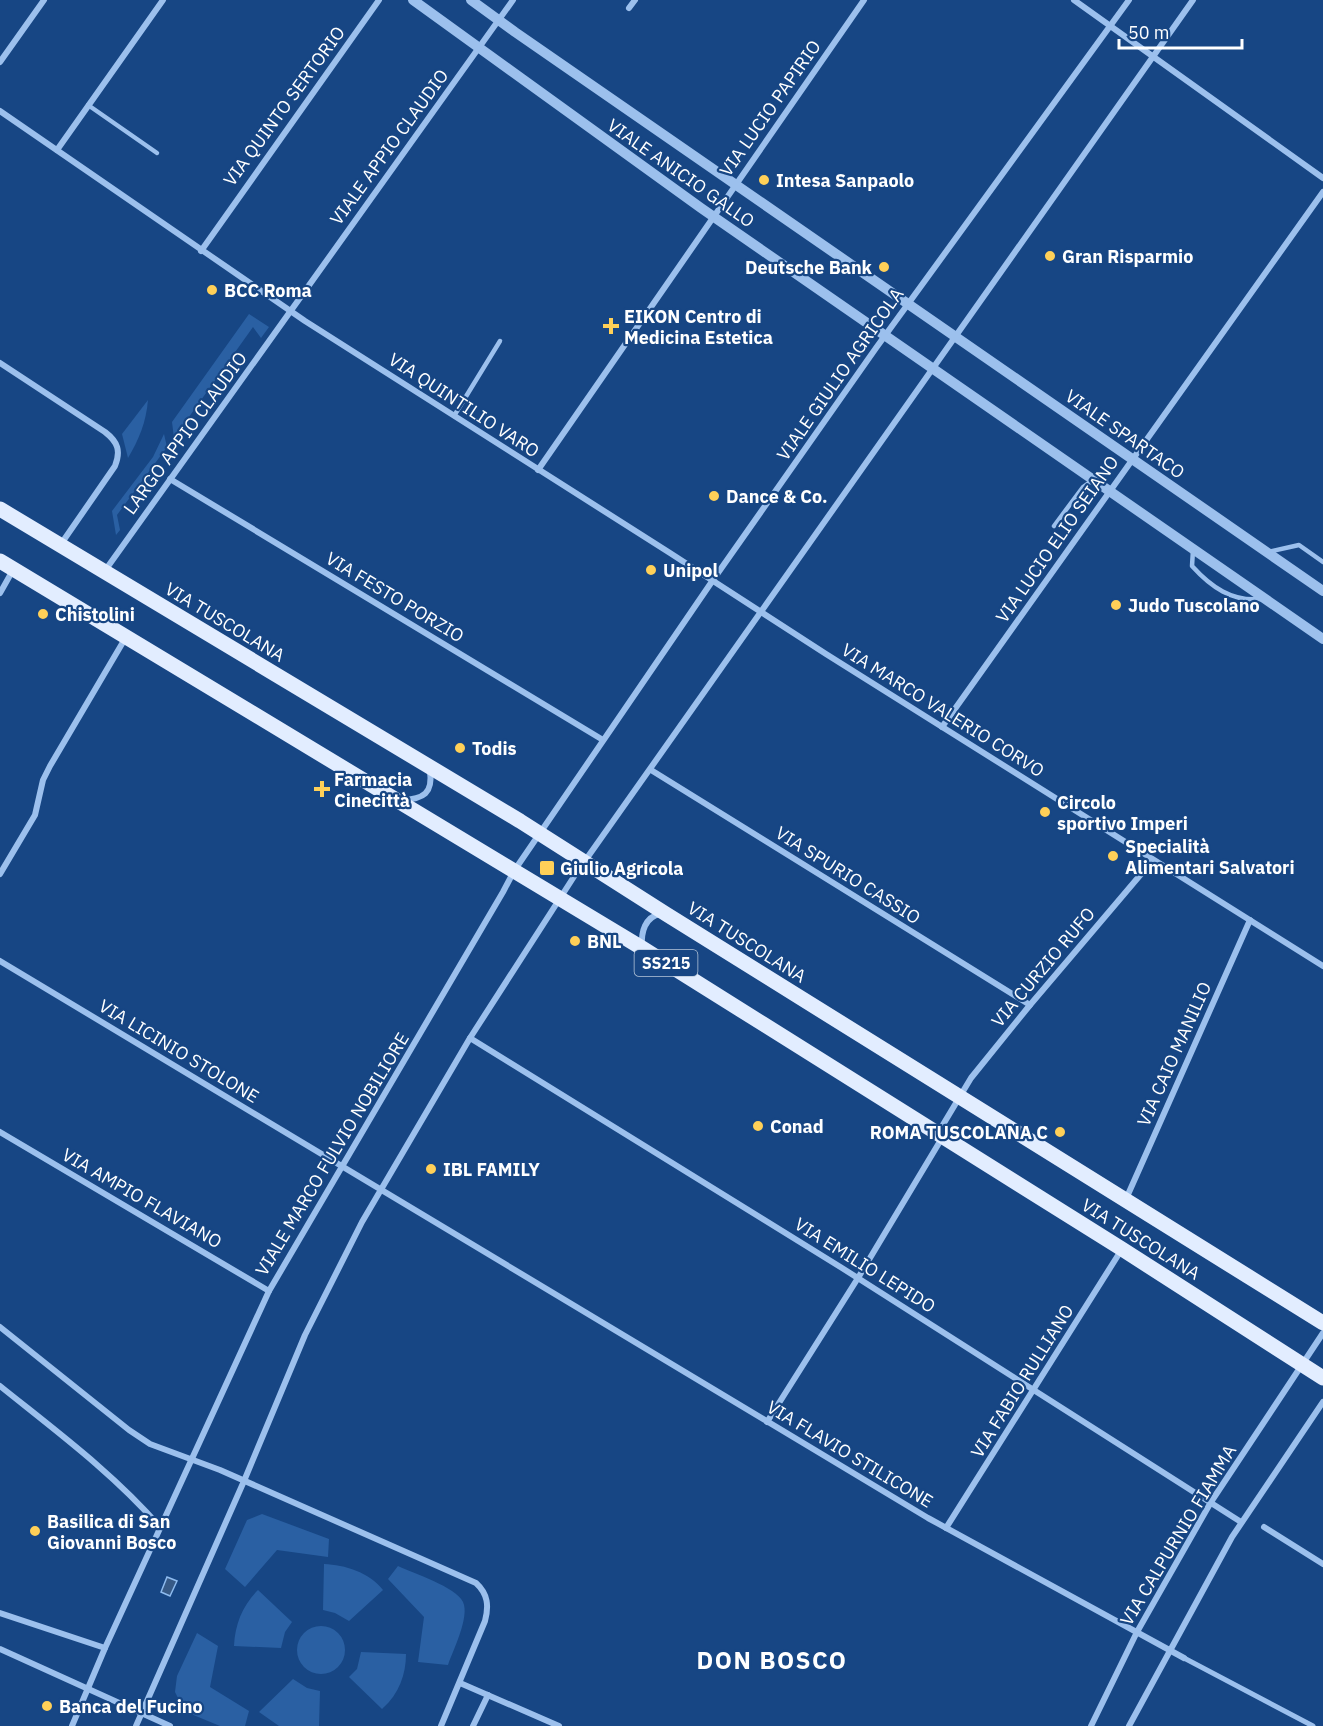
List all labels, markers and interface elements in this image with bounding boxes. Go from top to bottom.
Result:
scale bar [1119,12,1242,50]
text: 50 m [1128,21,1170,44]
street label: VIA QUINTO SERTORIO [218,22,350,190]
street label: VIA LUCIO PAPIRIO [714,35,826,181]
street label: VIALE APPIO CLAUDIO [325,65,453,229]
street label: VIALE ANICIO GALLO [603,114,759,232]
place label: Intesa Sanpaolo [776,169,914,192]
marker: Intesa Sanpaolo [757,173,771,187]
place label: Gran Risparmio [1062,245,1193,268]
marker: Gran Risparmio [1043,249,1057,263]
place label: Deutsche Bank [745,256,873,279]
marker: Deutsche Bank [877,260,891,274]
place label: BCC Roma [224,279,312,302]
marker: BCC Roma [205,283,219,297]
street label: VIALE GIULIO AGRICOLA [772,283,909,465]
place label: EIKON Centro di Medicina Estetica [624,305,773,349]
marker: EIKON Centro di Medicina Estetica [602,317,620,335]
street label: LARGO APPIO CLAUDIO [118,347,252,519]
street label: VIA QUINTILIO VARO [384,348,544,462]
street label: VIALE SPARTACO [1061,384,1189,484]
street label: VIA LUCIO ELIO SEIANO [991,451,1123,627]
place label: Dance & Co. [726,485,828,508]
marker: Dance & Co. [707,489,721,503]
street label: VIA FESTO PORZIO [322,547,468,647]
place label: Unipol [663,559,718,582]
marker: Unipol [644,563,658,577]
street label: VIA TUSCOLANA [161,577,289,667]
place label: Judo Tuscolano [1128,594,1260,617]
marker: Judo Tuscolano [1109,598,1123,612]
place label: Chistolini [55,603,135,626]
marker: Chistolini [36,607,50,621]
street label: VIA MARCO VALERIO CORVO [837,638,1049,782]
place label: Todis [472,737,517,760]
marker: Todis [453,741,467,755]
place label: Farmacia Cinecittà [334,768,412,812]
marker: Farmacia Cinecittà [315,782,329,796]
place label: Circolo sportivo Imperi [1057,791,1188,835]
marker: Circolo sportivo Imperi [1038,805,1052,819]
street label: VIA SPURIO CASSIO [771,821,925,929]
place label: Specialità Alimentari Salvatori [1125,835,1295,879]
marker: Specialità Alimentari Salvatori [1106,849,1120,863]
place label: Giulio Agricola [560,857,684,880]
marker: Giulio Agricola [538,859,556,877]
street label: VIA TUSCOLANA [683,896,811,988]
street label: VIA CURZIO RUFO [986,902,1100,1032]
place label: BNL [587,930,622,953]
marker: BNL [568,934,582,948]
road number: SS215 [634,950,698,976]
street label: VIA CAIO MANILIO [1132,978,1216,1130]
street label: VIA LICINIO STOLONE [95,994,263,1108]
street label: VIALE MARCO FULVIO NOBILIORE [250,1028,414,1280]
place label: Conad [770,1115,824,1138]
marker: Conad [751,1119,765,1133]
place label: ROMA TUSCOLANA C [870,1121,1048,1144]
marker: ROMA TUSCOLANA C [1053,1125,1067,1139]
street label: VIA AMPIO FLAVIANO [58,1143,226,1253]
place label: IBL FAMILY [443,1158,540,1181]
marker: IBL FAMILY [424,1162,438,1176]
street label: VIA TUSCOLANA [1077,1193,1205,1285]
street label: VIA EMILIO LEPIDO [790,1212,940,1318]
street label: VIA FABIO RULLIANO [965,1300,1079,1462]
street label: VIA FLAVIO STILICONE [763,1395,937,1513]
street label: VIA CALPURNIO FIAMMA [1115,1440,1241,1630]
place label: Basilica di San Giovanni Bosco [47,1510,176,1554]
marker: Basilica di San Giovanni Bosco [28,1524,42,1538]
district label: DON BOSCO [697,1644,847,1676]
place label: Banca del Fucino [59,1695,203,1718]
marker: Banca del Fucino [40,1699,54,1713]

